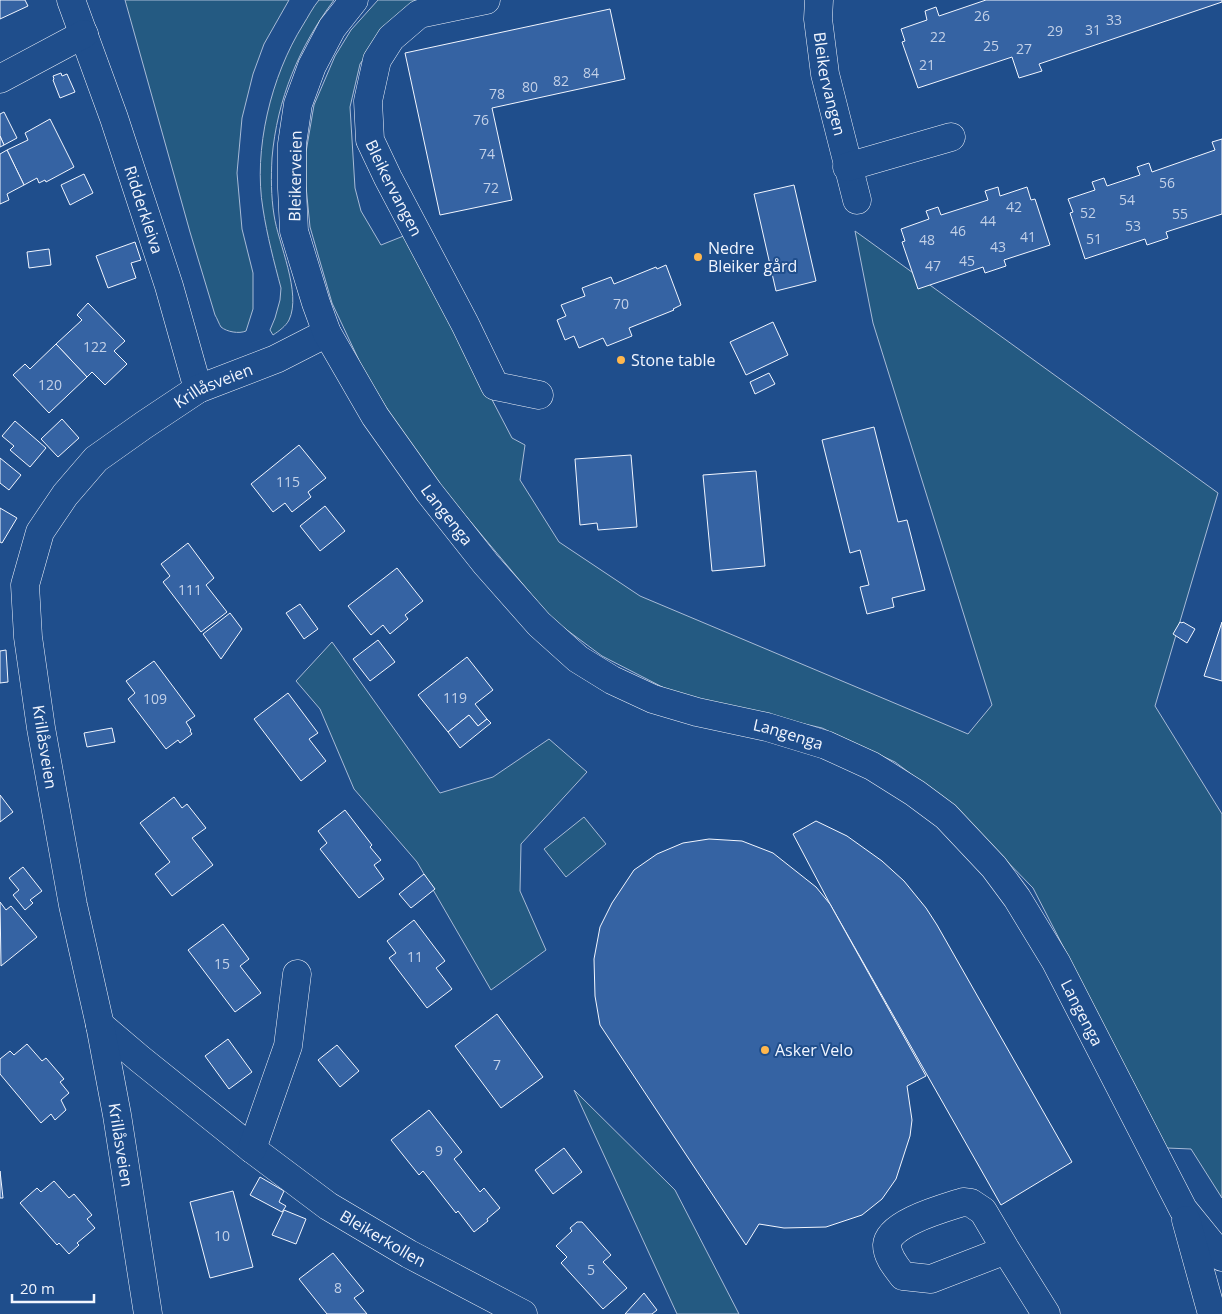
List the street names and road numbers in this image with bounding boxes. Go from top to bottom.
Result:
street label: Bleikervangen [809,31,851,138]
street label: Bleikerveien [283,130,307,222]
street label: Bleikervangen [360,136,428,240]
street label: Ridderkleiva [119,163,169,256]
street label: Krillåsveien [169,358,256,413]
street label: Langenga [416,480,478,550]
street label: Krillåsveien [28,703,62,791]
street label: Langenga [751,713,826,755]
street label: Langenga [1056,976,1108,1050]
street label: Krillåsveien [104,1101,138,1189]
street label: Bleikerkollen [336,1205,430,1272]

